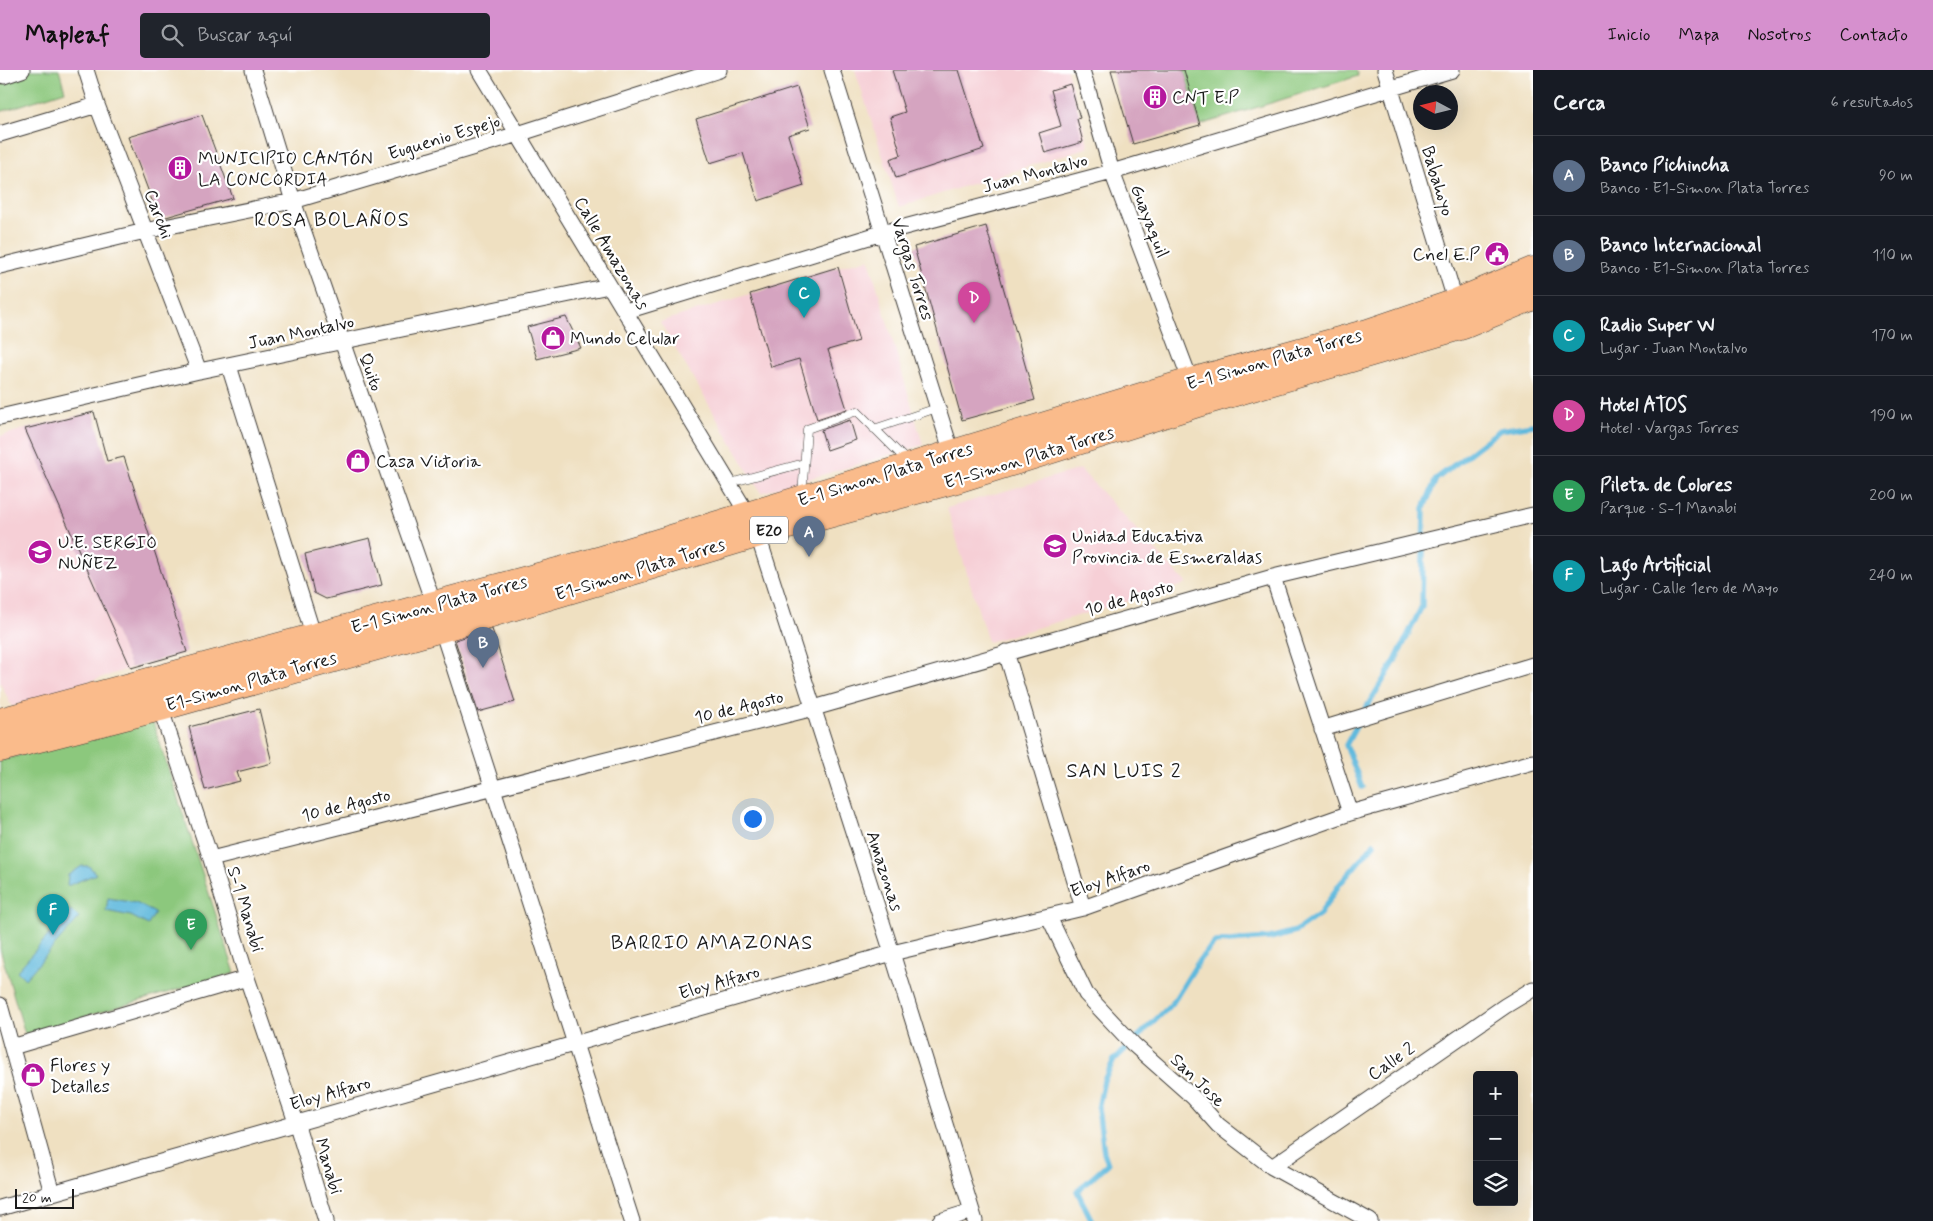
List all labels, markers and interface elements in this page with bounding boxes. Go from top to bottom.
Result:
search box [140,13,490,58]
text: Mapleaf [25,20,110,51]
icon: search [158,21,186,49]
text: Buscar aquí [198,23,293,48]
text: Inicio [1608,23,1650,47]
text: Mapa [1678,23,1719,47]
text: Nosotros [1747,23,1812,47]
text: Contacto [1840,23,1908,47]
building icon: CNT E.P [1142,84,1168,110]
north arrow [1413,85,1458,130]
place label: CNT E.P [1172,86,1239,110]
text: Cerca [1553,89,1606,117]
text: 6 resultados [1831,92,1913,113]
street label: Euguenio Espejo [385,110,503,166]
street label: Babahoyo [1415,143,1459,219]
place label: MUNICIPIO CANTÓN LA CONCORDIA [198,147,373,192]
street label: Juan Montalvo [980,148,1090,200]
text: Banco Pichincha [1600,153,1730,178]
building icon: MUNICIPIO CANTÓN LA CONCORDIA [167,155,193,181]
text: A [1564,165,1574,186]
text: 90 m [1879,165,1913,186]
text: Banco · E1-Simon Plata Torres [1600,178,1809,199]
street label: Guayaquil [1124,181,1174,262]
street label: Carchi [138,186,178,243]
street label: Calle Amazonas [568,192,654,315]
district label: ROSA BOLAÑOS [254,207,410,234]
street label: Vargas Torres [884,215,939,324]
text: Banco Internacional [1600,233,1761,258]
public building icon: Cnel E.P [1484,241,1510,267]
place label: Cnel E.P [1412,243,1480,267]
text: B [1564,245,1574,266]
text: 110 m [1872,245,1913,266]
text: Banco · E1-Simon Plata Torres [1600,258,1809,279]
pin: C [788,277,820,318]
pin: D [958,282,990,323]
street label: Juan Montalvo [246,310,356,356]
text: Radio Super W [1600,313,1715,338]
street label: E-1 Simon Plata Torres [1184,323,1365,396]
shop icon: Mundo Celular [540,325,566,351]
text: C [1563,325,1575,346]
text: 170 m [1871,325,1913,346]
place label: Mundo Celular [570,327,680,351]
text: Lugar · Juan Montalvo [1600,338,1748,359]
street label: Quito [352,350,388,395]
text: Hotel ATOS [1600,393,1687,418]
text: D [1563,405,1575,426]
text: 190 m [1870,405,1913,426]
text: Hotel · Vargas Torres [1600,418,1739,439]
street label: E1-Simon Plata Torres [941,421,1117,495]
street label: E-1 Simon Plata Torres [795,437,976,513]
shop icon: Casa Victoria [345,448,371,474]
place label: Casa Victoria [376,450,481,474]
text: Pileta de Colores [1600,473,1732,498]
text: E [1564,485,1574,506]
text: 200 m [1869,485,1913,506]
text: Parque · S-1 Manabi [1600,498,1737,519]
road number: E20 [750,516,788,544]
pin: A [793,516,825,557]
place label: Unidad Educativa Provincia de Esmeraldas [1072,525,1262,570]
place label: U.E. SERGIO NUÑEZ [58,531,157,576]
street label: E1-Simon Plata Torres [552,533,728,607]
school or university icon: Unidad Educativa Provincia de Esmeraldas [1042,533,1068,559]
school or university icon: U.E. SERGIO NUÑEZ [27,539,53,565]
text: Lago Artificial [1600,553,1711,578]
text: F [1565,565,1573,586]
text: 240 m [1869,565,1913,586]
street label: E-1 Simon Plata Torres [349,570,530,640]
street label: 10 de Agosto [1082,575,1176,623]
text: Lugar · Calle 1ero de Mayo [1600,578,1778,599]
pin: B [467,627,499,668]
street label: E1-Simon Plata Torres [163,646,340,718]
street label: 10 de Agosto [692,685,786,731]
district label: SAN LUIS 2 [1066,758,1182,785]
street label: 10 de Agosto [299,783,393,829]
your location [740,806,766,832]
street label: Amazonas [860,828,908,915]
street label: Eloy Alfaro [1067,854,1153,904]
street label: S-1 Manabi [221,864,269,955]
pin: F [37,894,69,935]
pin: E [175,909,207,950]
district label: BARRIO AMAZONAS [611,930,813,957]
street label: Eloy Alfaro [676,960,762,1006]
street label: Calle 2 [1363,1037,1420,1087]
street label: San Jose [1165,1049,1230,1113]
place label: Flores y Detalles [50,1054,110,1099]
shop icon: Flores y Detalles [20,1062,46,1088]
street label: Eloy Alfaro [287,1071,373,1117]
map controls [1473,1071,1518,1206]
button: + [1473,1071,1518,1116]
button: − [1473,1116,1518,1161]
street label: Manabi [308,1135,348,1197]
button: layers [1473,1161,1518,1206]
scale bar [15,1186,74,1209]
text: 20 m [22,1189,52,1207]

